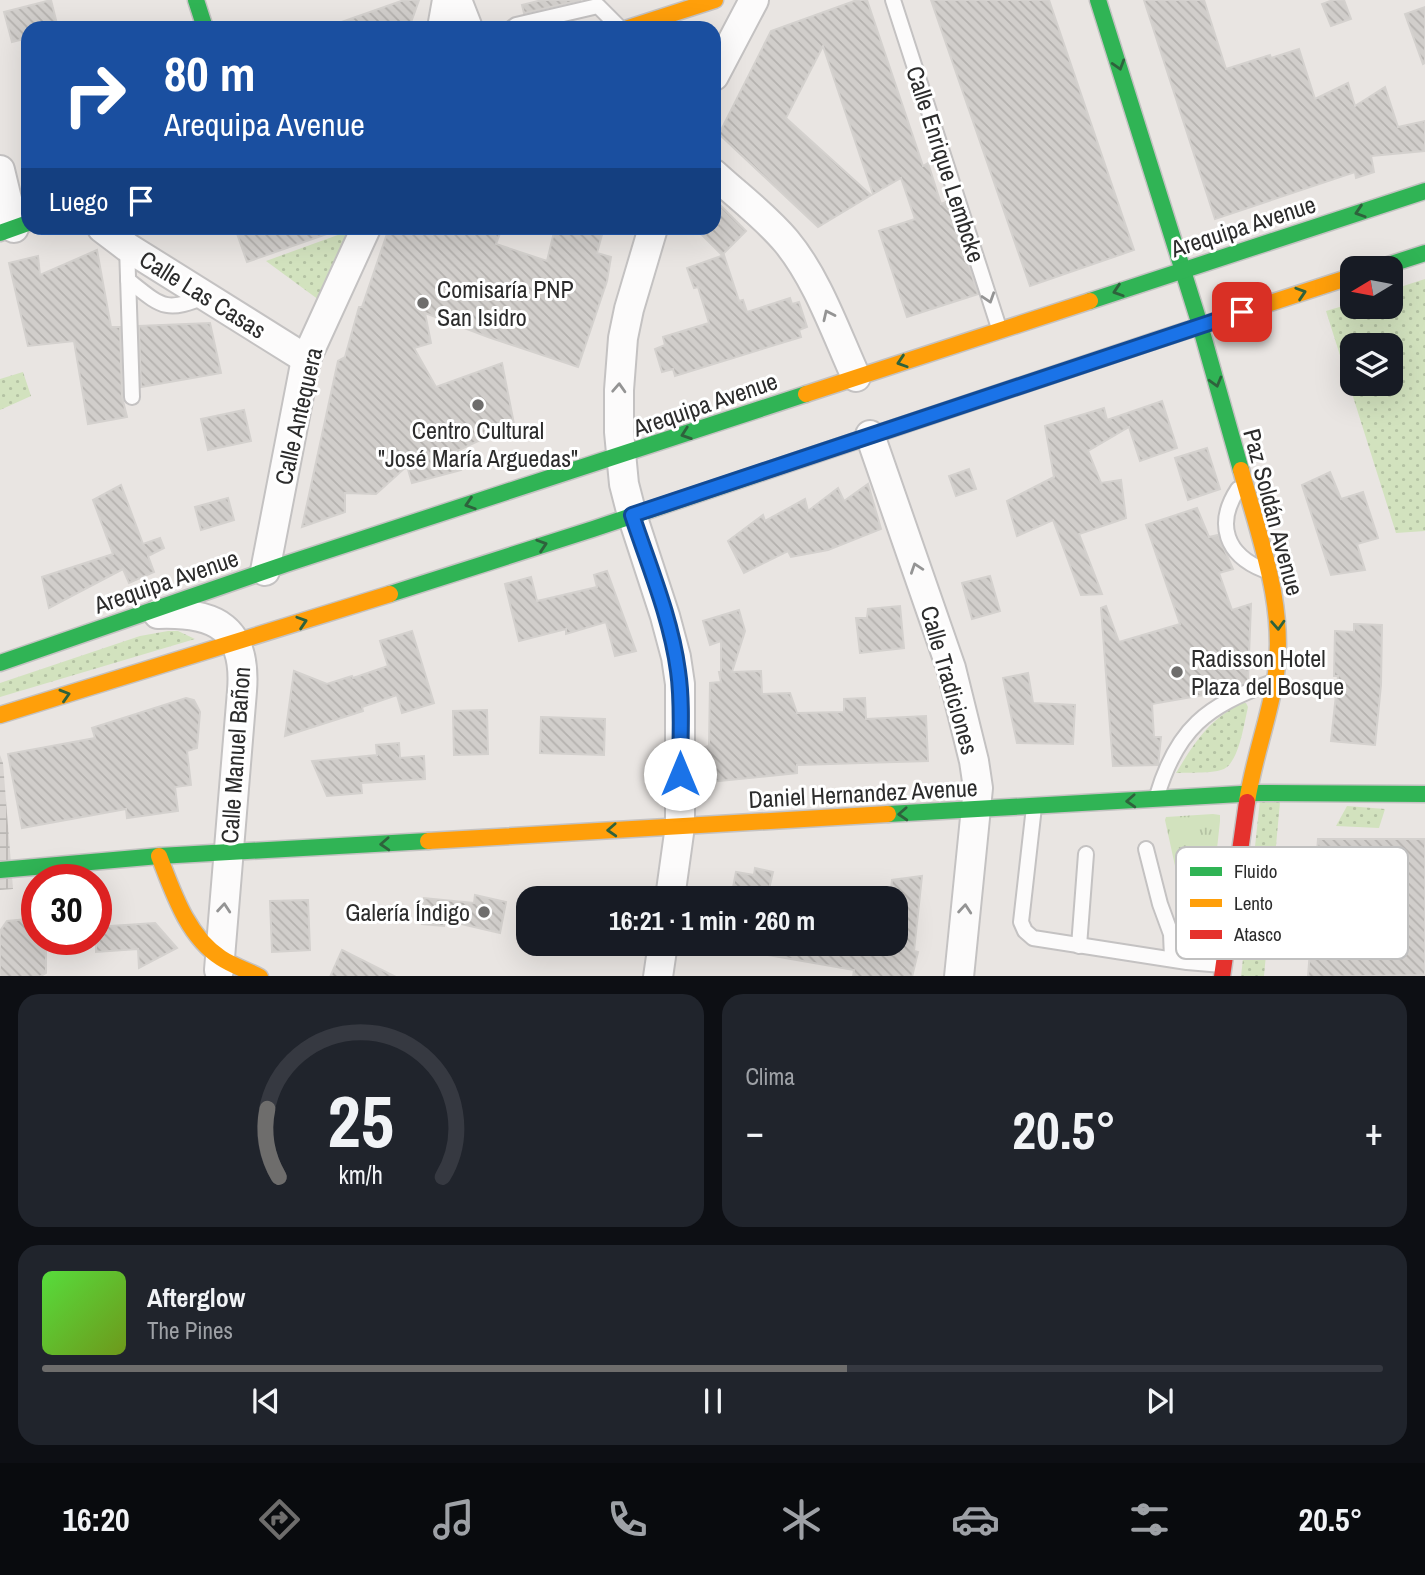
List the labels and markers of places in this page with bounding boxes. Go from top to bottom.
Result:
place label: Comisaría PNP San Isidro [437,273,574,333]
pin [1212,282,1272,342]
marker: Comisaría PNP San Isidro [415,295,431,311]
marker: Centro Cultural "José María Arguedas" [470,397,486,413]
place label: Centro Cultural "José María Arguedas" [378,414,578,474]
place label: Radisson Hotel Plaza del Bosque [1191,642,1344,702]
marker: Radisson Hotel Plaza del Bosque [1169,664,1185,680]
place label: Galería Índigo [345,896,470,928]
marker: Galería Índigo [476,904,492,920]

